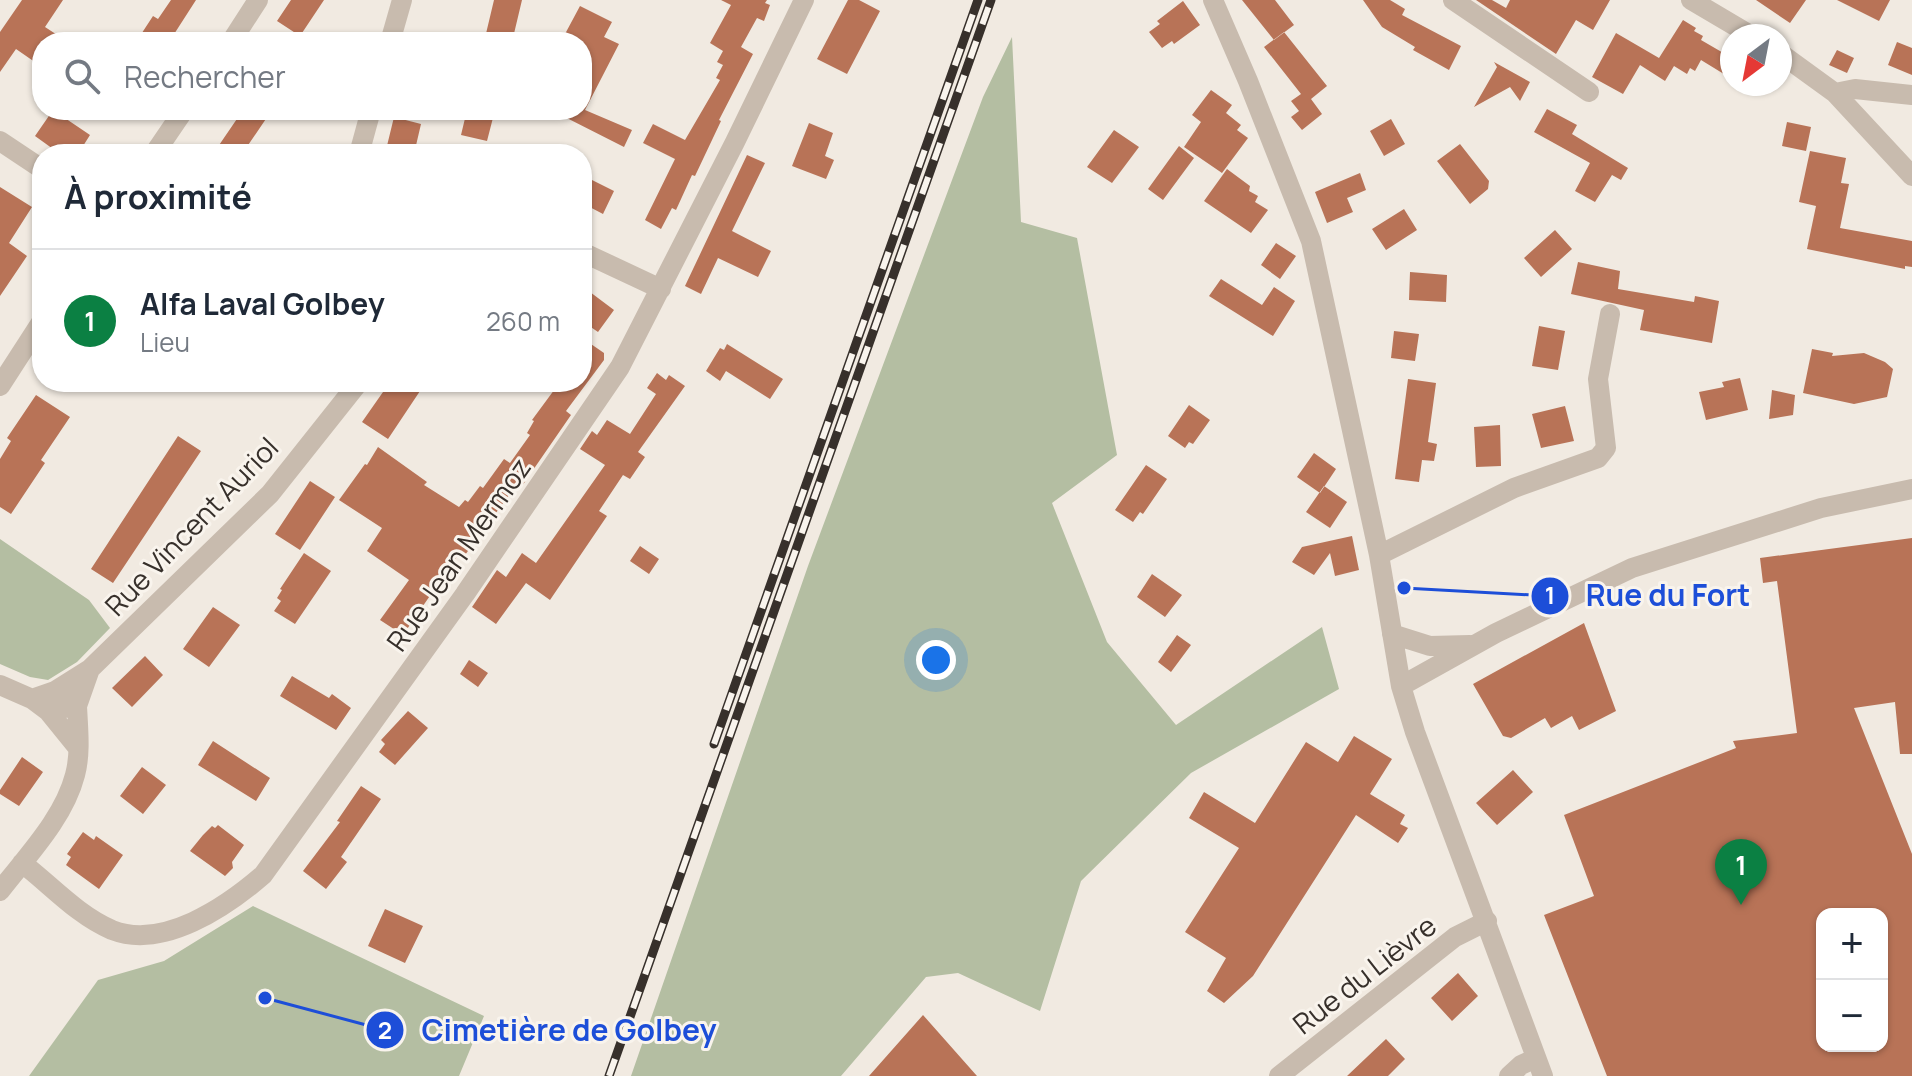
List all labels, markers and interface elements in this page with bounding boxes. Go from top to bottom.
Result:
north arrow [1720,24,1792,96]
search box [32,32,592,120]
icon: search [60,54,104,98]
text: Rechercher [124,56,286,97]
text: À proximité [64,173,252,219]
text: Alfa Laval Golbey [140,283,385,324]
text: 1 [84,303,96,339]
text: 260 m [486,303,560,339]
text: Lieu [140,324,190,360]
street label: Rue Vincent Auriol [96,429,286,623]
street label: Rue Jean Mermoz [377,450,539,658]
callout: Rue du Fort [1530,569,1766,623]
text: Rue du Fort [1586,574,1750,615]
text: 1 [1545,578,1555,611]
your location [916,640,956,680]
pin: 1 [1715,839,1767,905]
street label: Rue du Lièvre [1284,906,1444,1042]
map controls [1816,908,1888,1052]
button: + [1816,908,1888,980]
button: − [1816,980,1888,1052]
callout: Cimetière de Golbey [365,1003,732,1057]
text: Cimetière de Golbey [421,1009,717,1050]
text: 2 [378,1013,392,1046]

